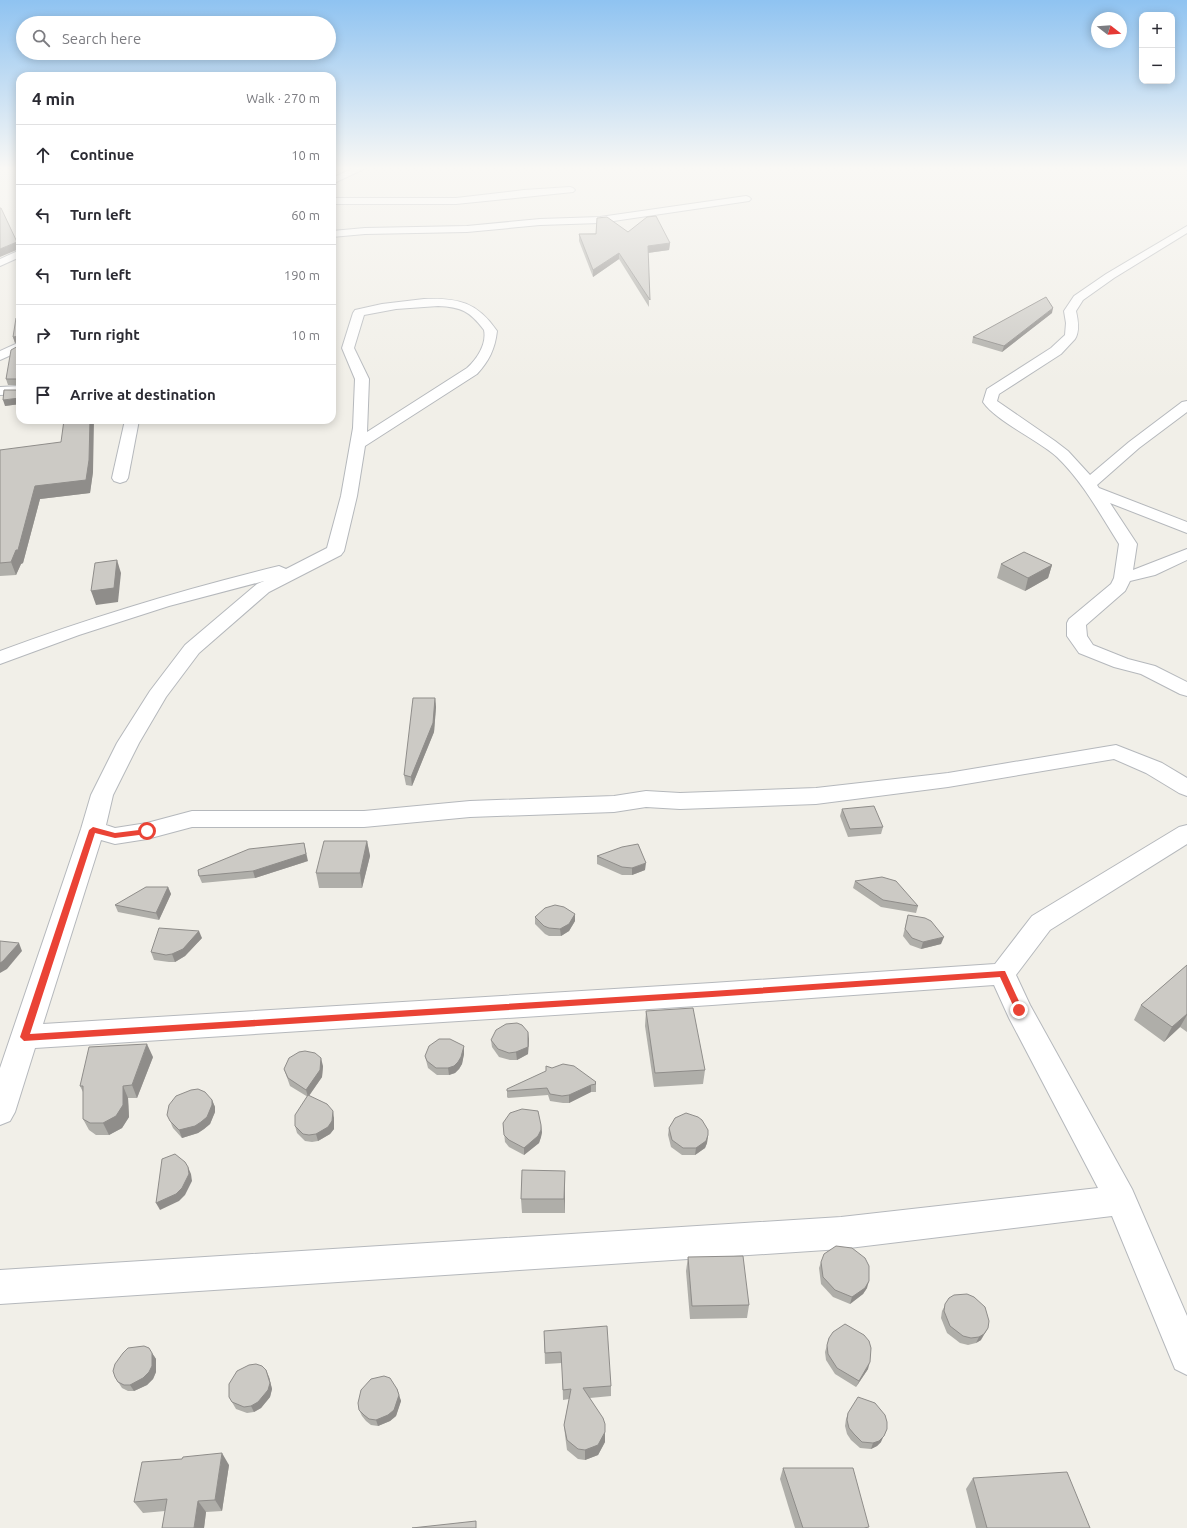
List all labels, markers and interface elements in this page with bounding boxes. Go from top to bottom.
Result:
north arrow [1091,12,1127,48]
map controls [1139,12,1175,84]
button: + [1139,12,1175,48]
search box [16,16,336,60]
icon: search [30,27,52,49]
text: Search here [62,30,141,47]
button: − [1139,48,1175,84]
text: 4 min [32,89,75,108]
text: Walk · 270 m [246,91,320,105]
icon: ahead [32,144,54,166]
text: Continue [70,146,134,163]
text: 10 m [291,148,320,162]
icon: left [32,204,54,226]
text: Turn left [70,206,131,223]
text: 60 m [291,208,320,222]
icon: left [32,264,54,286]
text: Turn left [70,266,131,283]
text: 190 m [284,268,320,282]
icon: right [32,324,54,346]
text: Turn right [70,326,140,343]
text: 10 m [291,328,320,342]
icon: arrive [32,384,54,406]
text: Arrive at destination [70,386,216,403]
route start [138,822,156,840]
route end [1010,1001,1028,1019]

